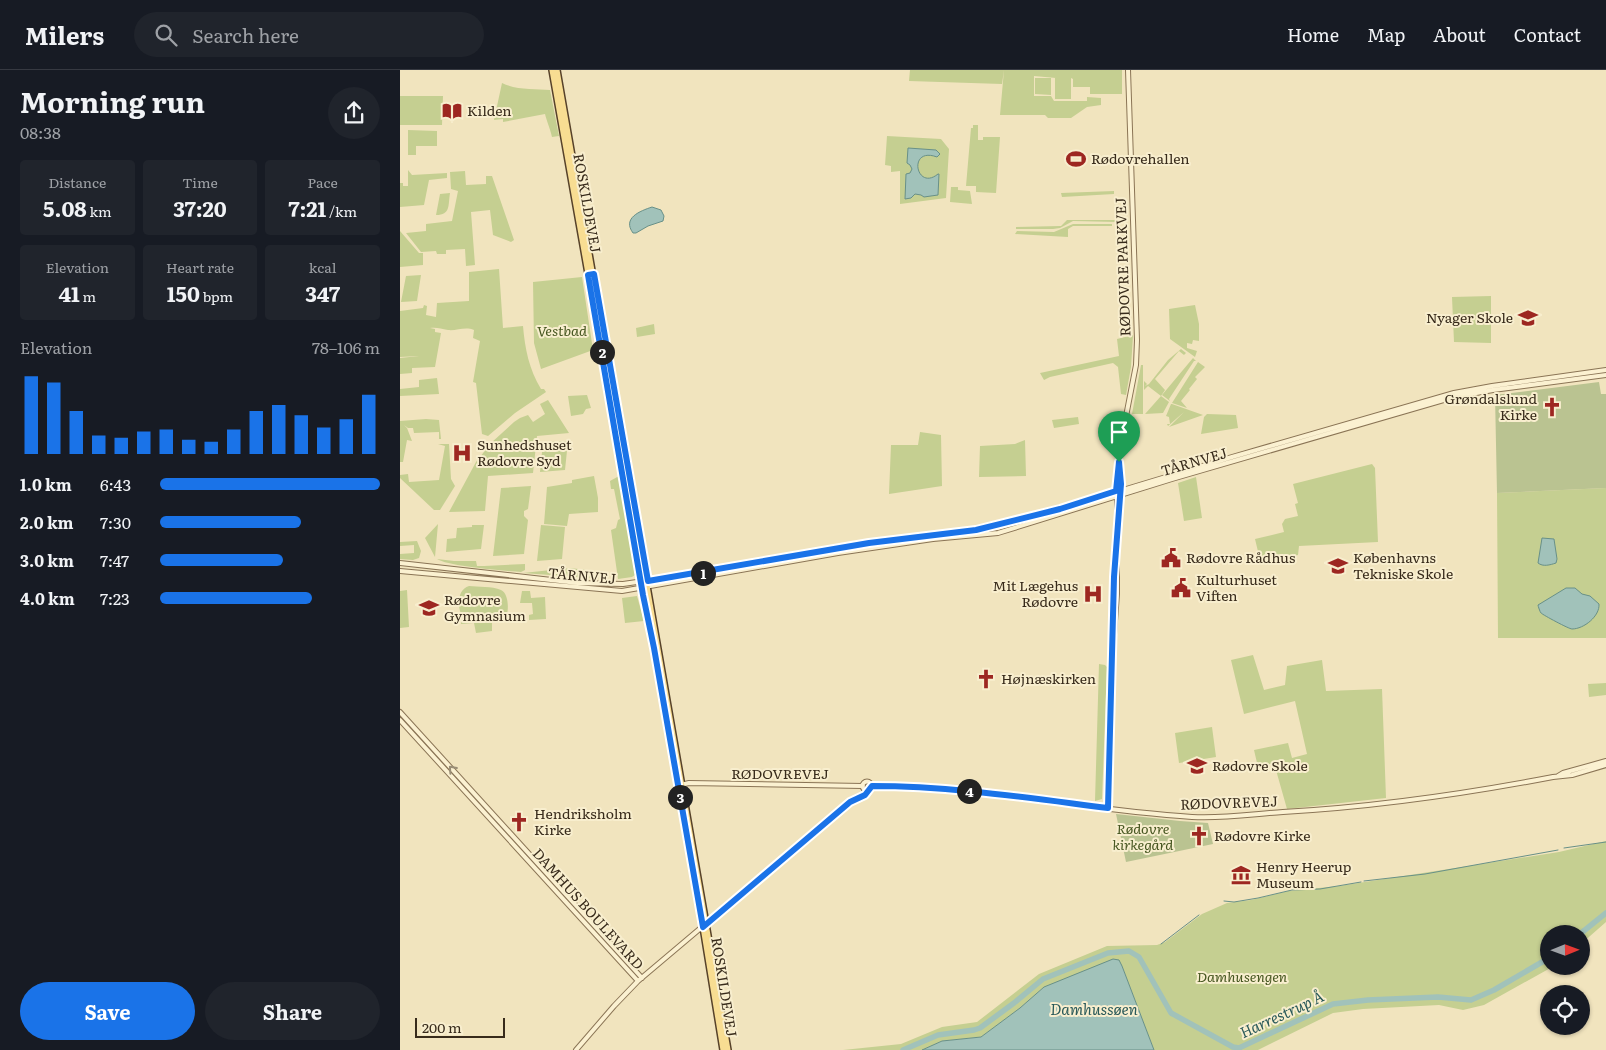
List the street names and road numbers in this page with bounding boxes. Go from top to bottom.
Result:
street label: ROSKILDEVEJ [569,152,607,254]
street label: RØDOVRE PARKVEJ [1110,197,1134,337]
street label: TÅRNVEJ [1158,442,1229,480]
street label: TÅRNVEJ [547,562,617,588]
street label: RØDOVREVEJ [731,763,829,783]
street label: RØDOVREVEJ [1180,790,1278,814]
street label: DAMHUS BOULEVARD [529,843,649,974]
street label: ROSKILDEVEJ [707,936,743,1038]

